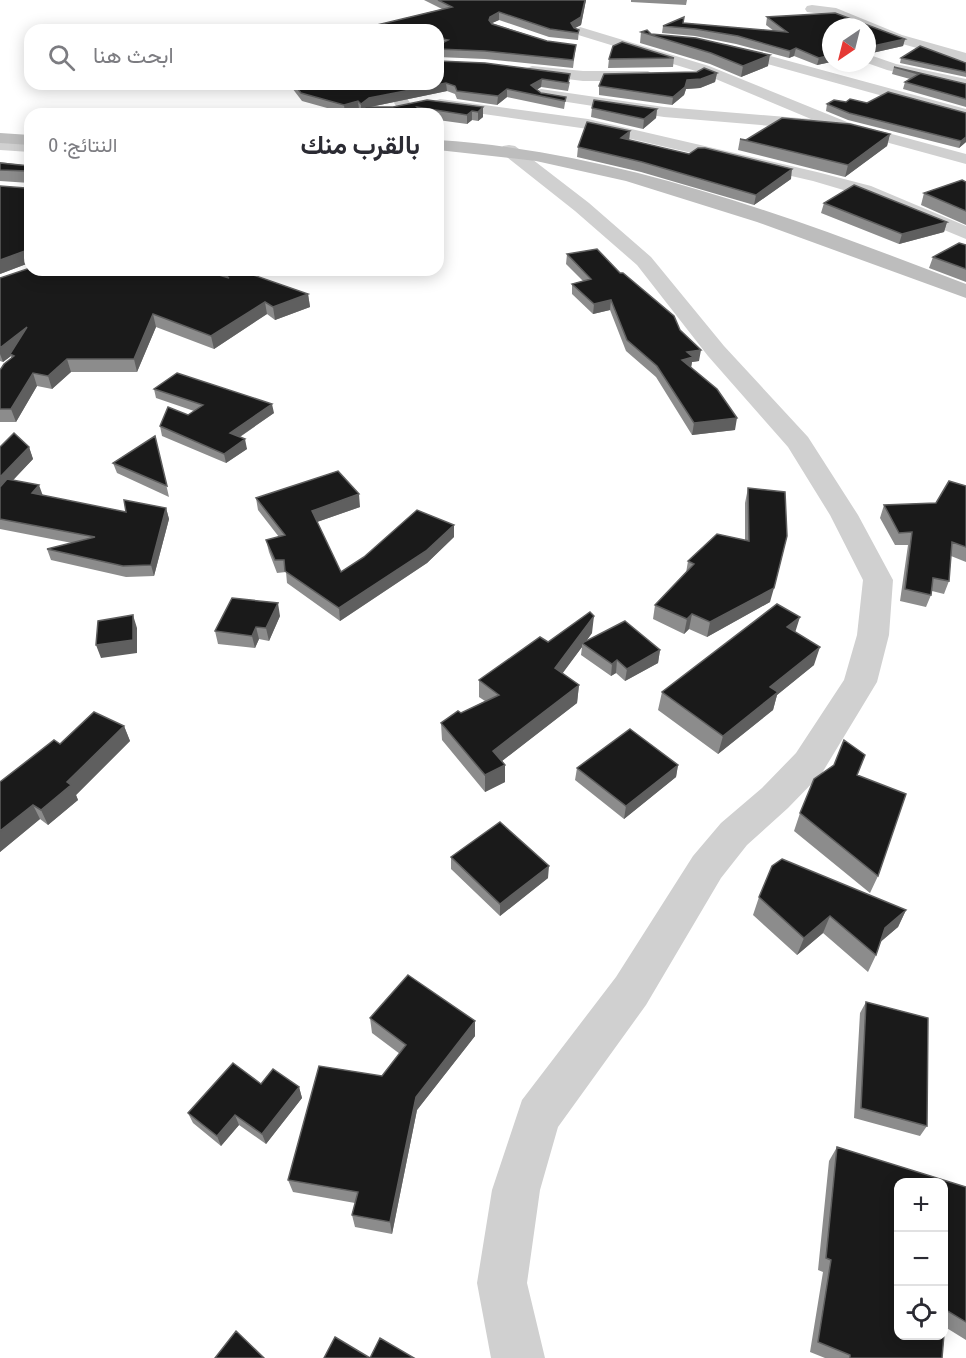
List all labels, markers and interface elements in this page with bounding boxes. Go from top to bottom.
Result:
north arrow [822,18,876,72]
search box [24,24,444,90]
icon: search [45,41,78,74]
text: ابحث هنا [93,42,174,69]
text: بالقرب منك [300,130,420,161]
text: النتائج: 0 [48,133,117,157]
map controls [894,1178,948,1340]
button: + [894,1178,948,1232]
button: − [894,1232,948,1286]
button: locate [894,1286,948,1340]

